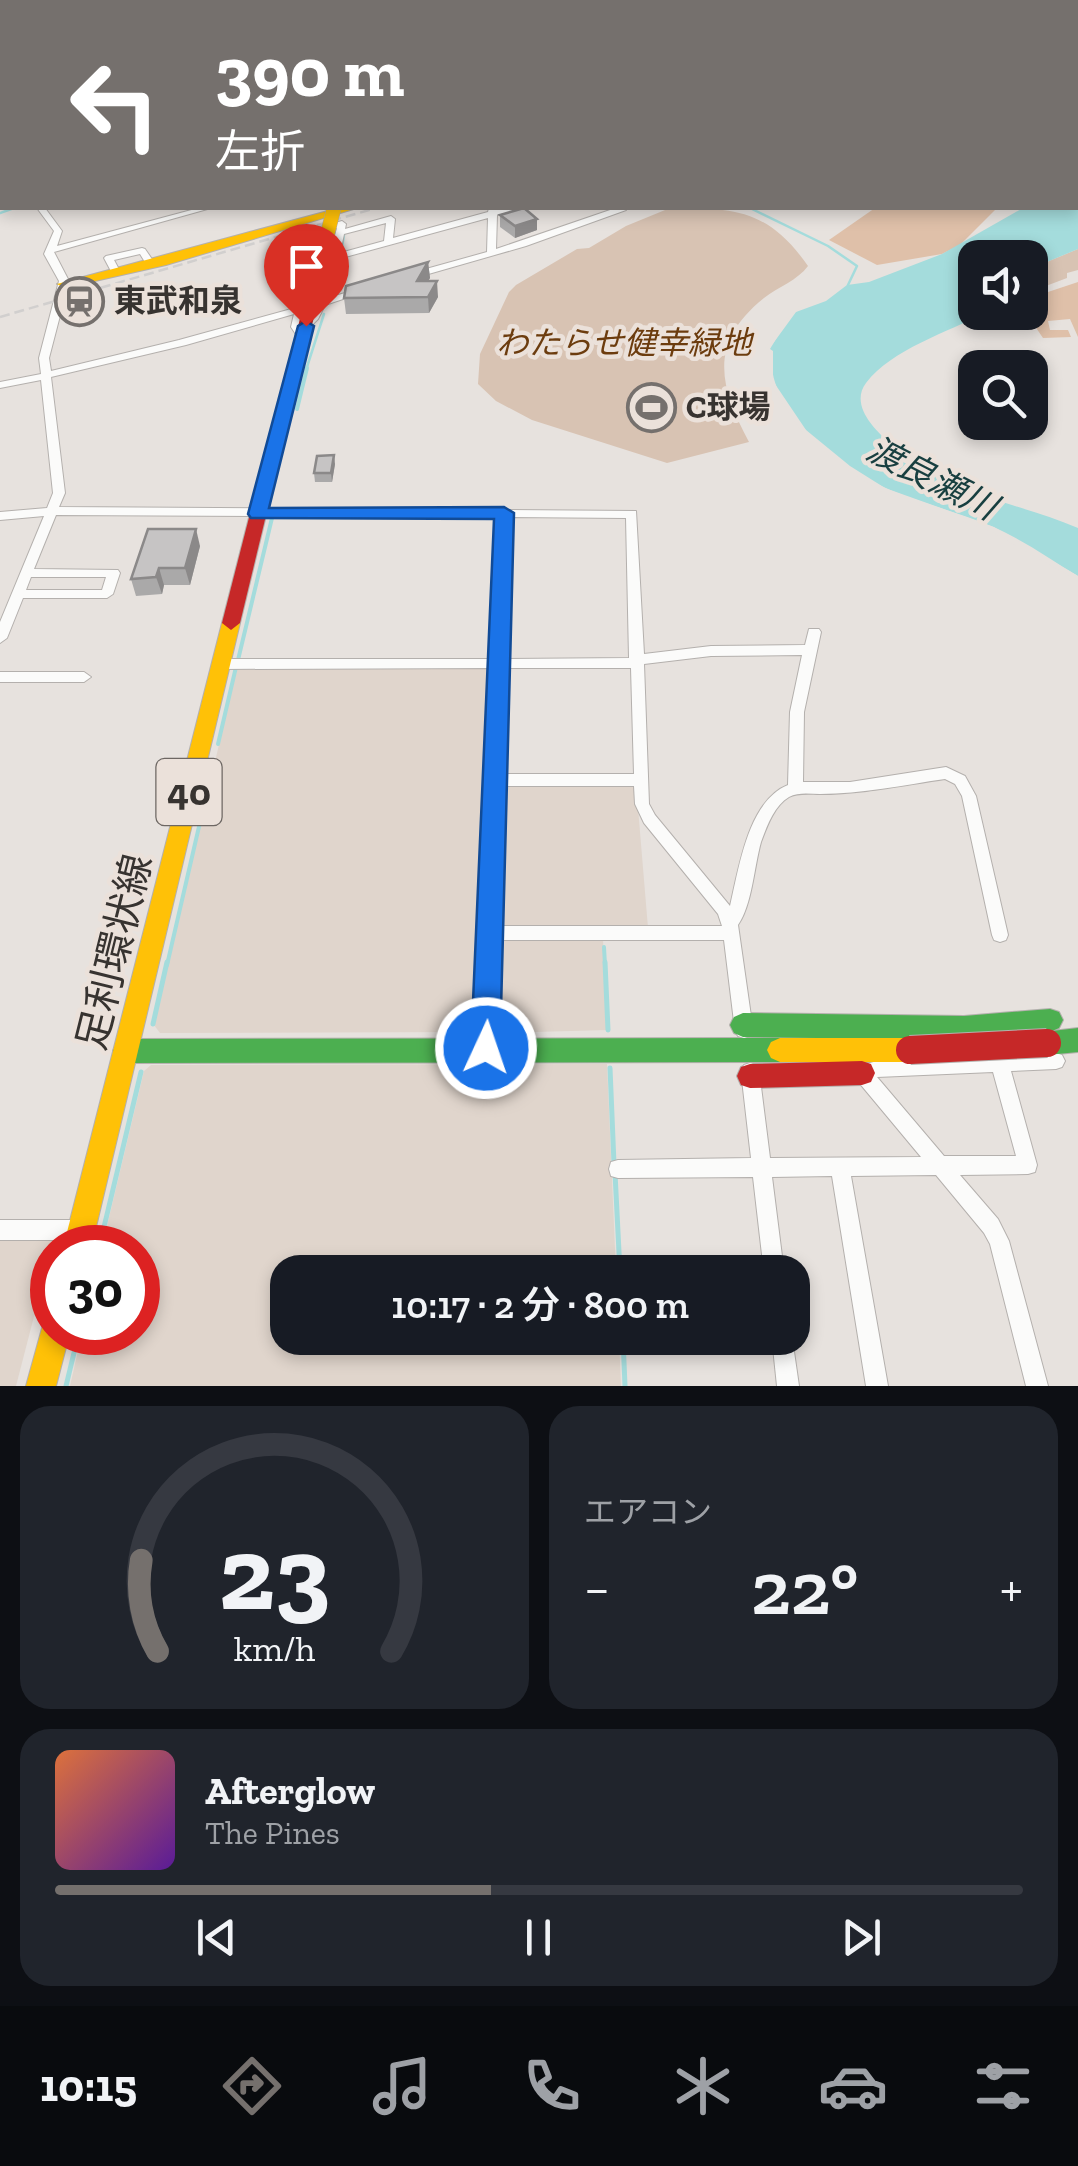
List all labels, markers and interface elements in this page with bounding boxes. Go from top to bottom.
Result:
text: 390 m [215,30,405,114]
icon: left [50,40,180,170]
text: 左折 [215,125,305,179]
pin [264,224,349,327]
icon: arrive [279,239,334,294]
map controls [958,240,1048,440]
button: sound [958,240,1048,330]
station icon: 東武和泉 [53,275,105,327]
place label: 東武和泉 [114,282,242,320]
park label: わたらせ健幸緑地 [496,324,755,362]
button: search [958,350,1048,440]
sports icon: C球場 [625,381,677,433]
place label: C球場 [686,388,771,426]
water label: 渡良瀬川 [860,428,1007,530]
road number: 40 [156,759,222,825]
street label: 足利環状線 [67,849,161,1055]
position arrow [434,996,538,1100]
speed limit sign: 30 [30,1225,160,1355]
text: 10:17 · 2 分 · 800 m [391,1282,689,1328]
text: エアコン [584,1493,712,1531]
text: 23 [219,1511,330,1636]
text: 22° [751,1543,859,1633]
text: − [584,1555,610,1621]
text: + [1000,1555,1023,1621]
text: km/h [234,1627,315,1670]
text: Afterglow [205,1768,375,1814]
text: The Pines [205,1814,340,1852]
icon: previous [189,1910,244,1965]
icon: pause [511,1910,566,1965]
icon: next [834,1910,889,1965]
icon: directions [217,2051,287,2121]
icon: music [367,2051,437,2121]
icon: phone [517,2051,587,2121]
icon: climate [668,2051,738,2121]
icon: car [818,2051,888,2121]
icon: filters [968,2051,1038,2121]
text: 10:15 [40,2059,137,2113]

